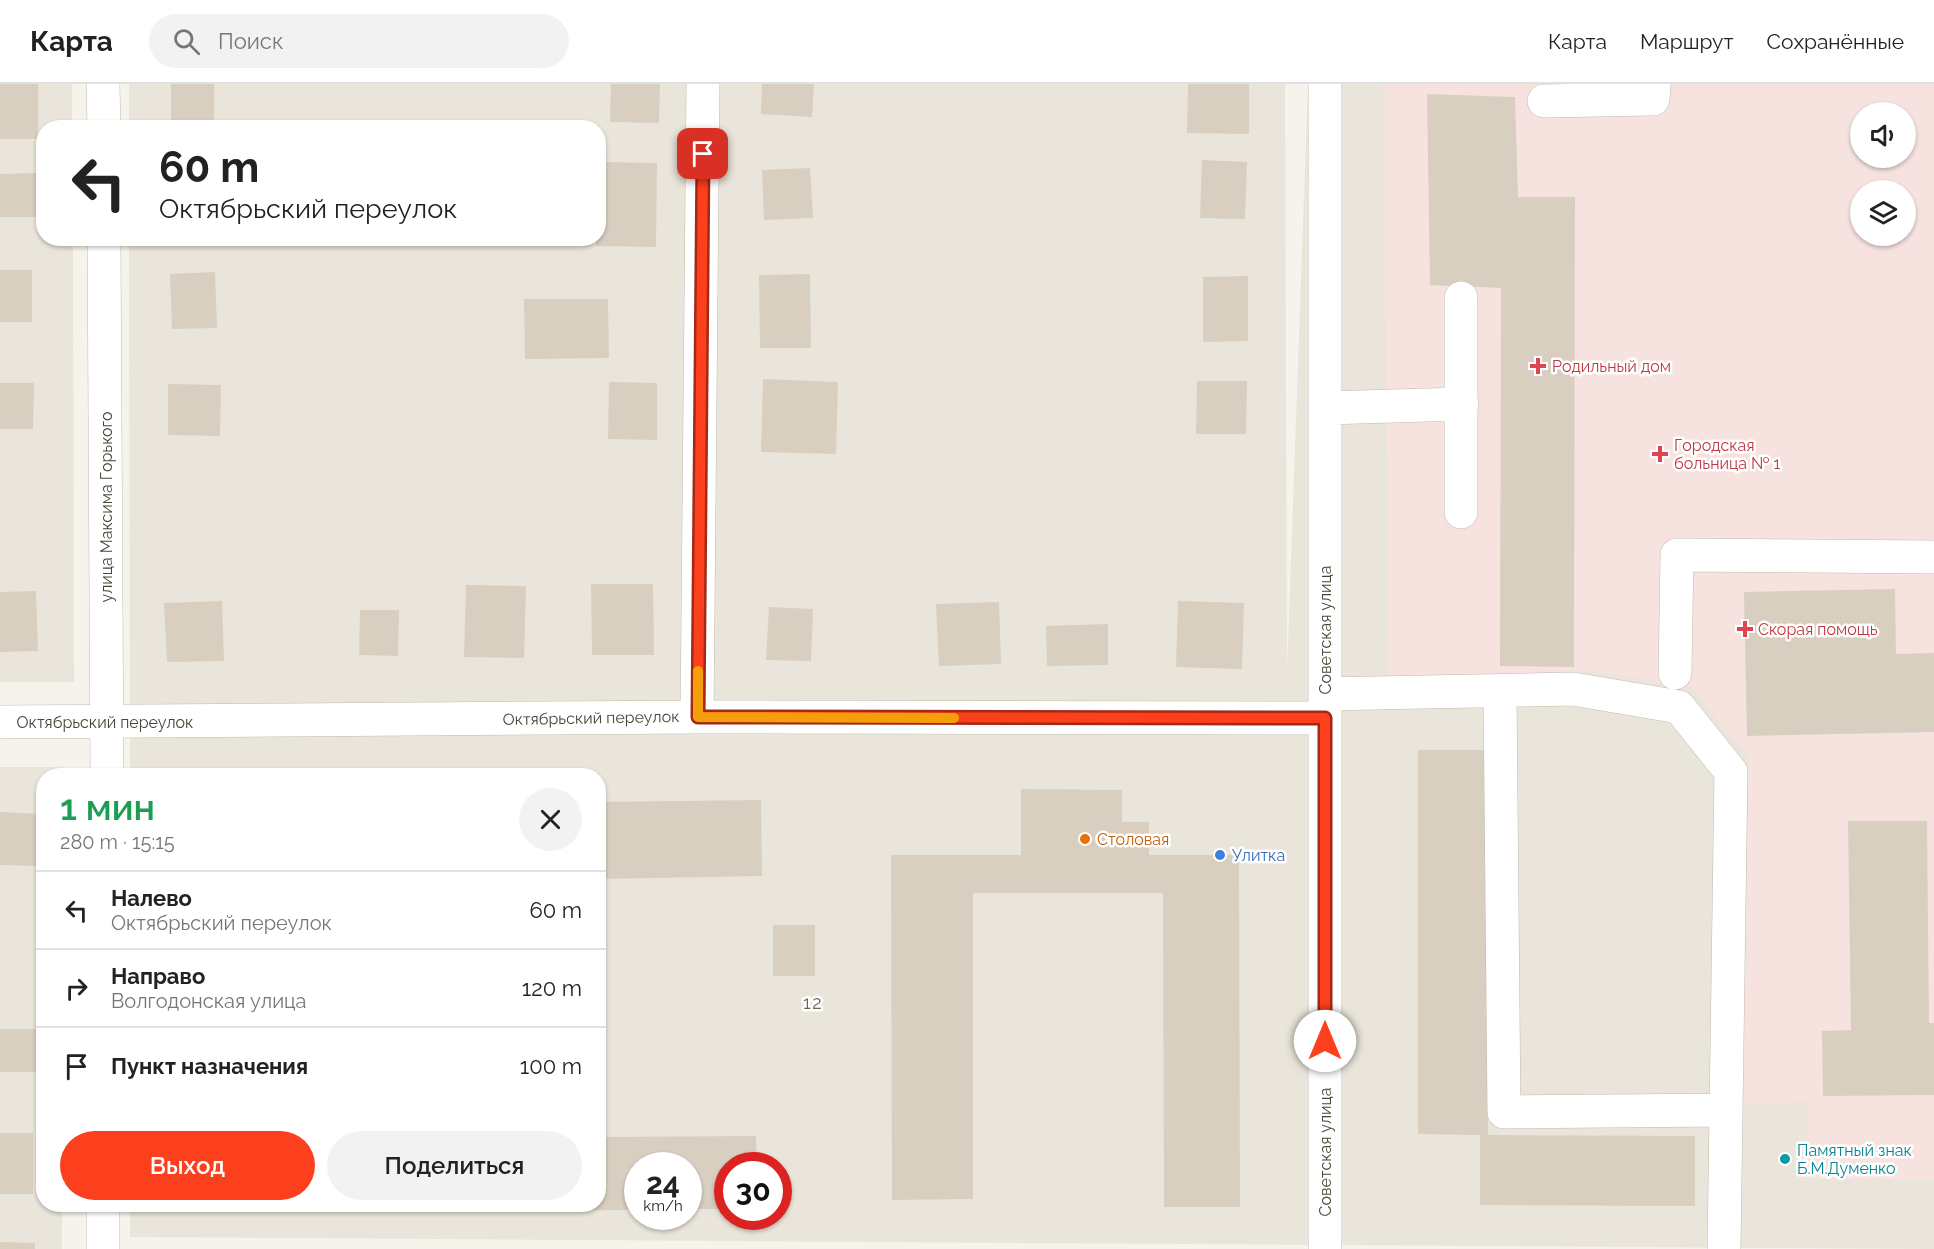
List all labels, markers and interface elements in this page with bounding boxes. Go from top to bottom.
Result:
search box [149,14,569,68]
text: Карта [30,25,113,58]
icon: search [170,25,203,58]
text: Поиск [218,28,283,54]
text: Карта [1548,29,1607,54]
text: Маршрут [1640,29,1733,54]
text: Сохранённые [1766,29,1904,54]
map controls [1850,102,1916,246]
button: sound [1850,102,1916,168]
pin [677,128,728,179]
icon: arrive [686,137,719,170]
text: 60 m [159,143,259,192]
icon: left [60,144,138,222]
button: layers [1850,180,1916,246]
text: Октябрьский переулок [159,193,457,224]
marker: Родильный дом [1529,357,1547,375]
place label: Родильный дом [1552,357,1671,376]
street label: улица Максима Горького [97,411,116,603]
place label: Городская больница № 1 [1674,436,1780,473]
marker: Городская больница № 1 [1651,445,1669,463]
street label: Советская улица [1316,565,1335,695]
marker: Скорая помощь [1736,620,1754,638]
place label: Скорая помощь [1758,620,1878,639]
street label: Октябрьский переулок [502,707,680,729]
street label: Октябрьский переулок [17,713,193,732]
text: 1 мин [60,786,155,828]
button: close [519,788,582,851]
text: 280 m · 15:15 [60,830,175,854]
place label: Столовая [1097,830,1169,849]
marker: Столовая [1078,832,1092,846]
place label: Улитка [1232,846,1285,865]
marker: Улитка [1213,848,1227,862]
text: Налево [111,885,192,911]
icon: left [60,894,93,927]
text: 60 m [529,897,582,923]
text: Октябрьский переулок [111,911,332,935]
text: Направо [111,963,205,989]
icon: right [60,972,93,1005]
text: 120 m [522,975,582,1001]
text: Волгодонская улица [111,989,307,1013]
district label: 12 [803,992,823,1013]
position arrow [1293,1009,1357,1073]
icon: arrive [60,1050,93,1083]
text: Пункт назначения [111,1053,308,1079]
text: 100 m [520,1053,582,1079]
street label: Советская улица [1316,1087,1335,1217]
button: Выход [60,1131,315,1200]
button: Поделиться [327,1131,582,1200]
place label: Памятный знак Б.М.Думенко [1797,1141,1912,1178]
speed limit sign: 30 [714,1152,792,1230]
marker: Памятный знак Б.М.Думенко [1778,1152,1792,1166]
text: 24 [646,1166,680,1201]
text: km/h [643,1197,683,1215]

